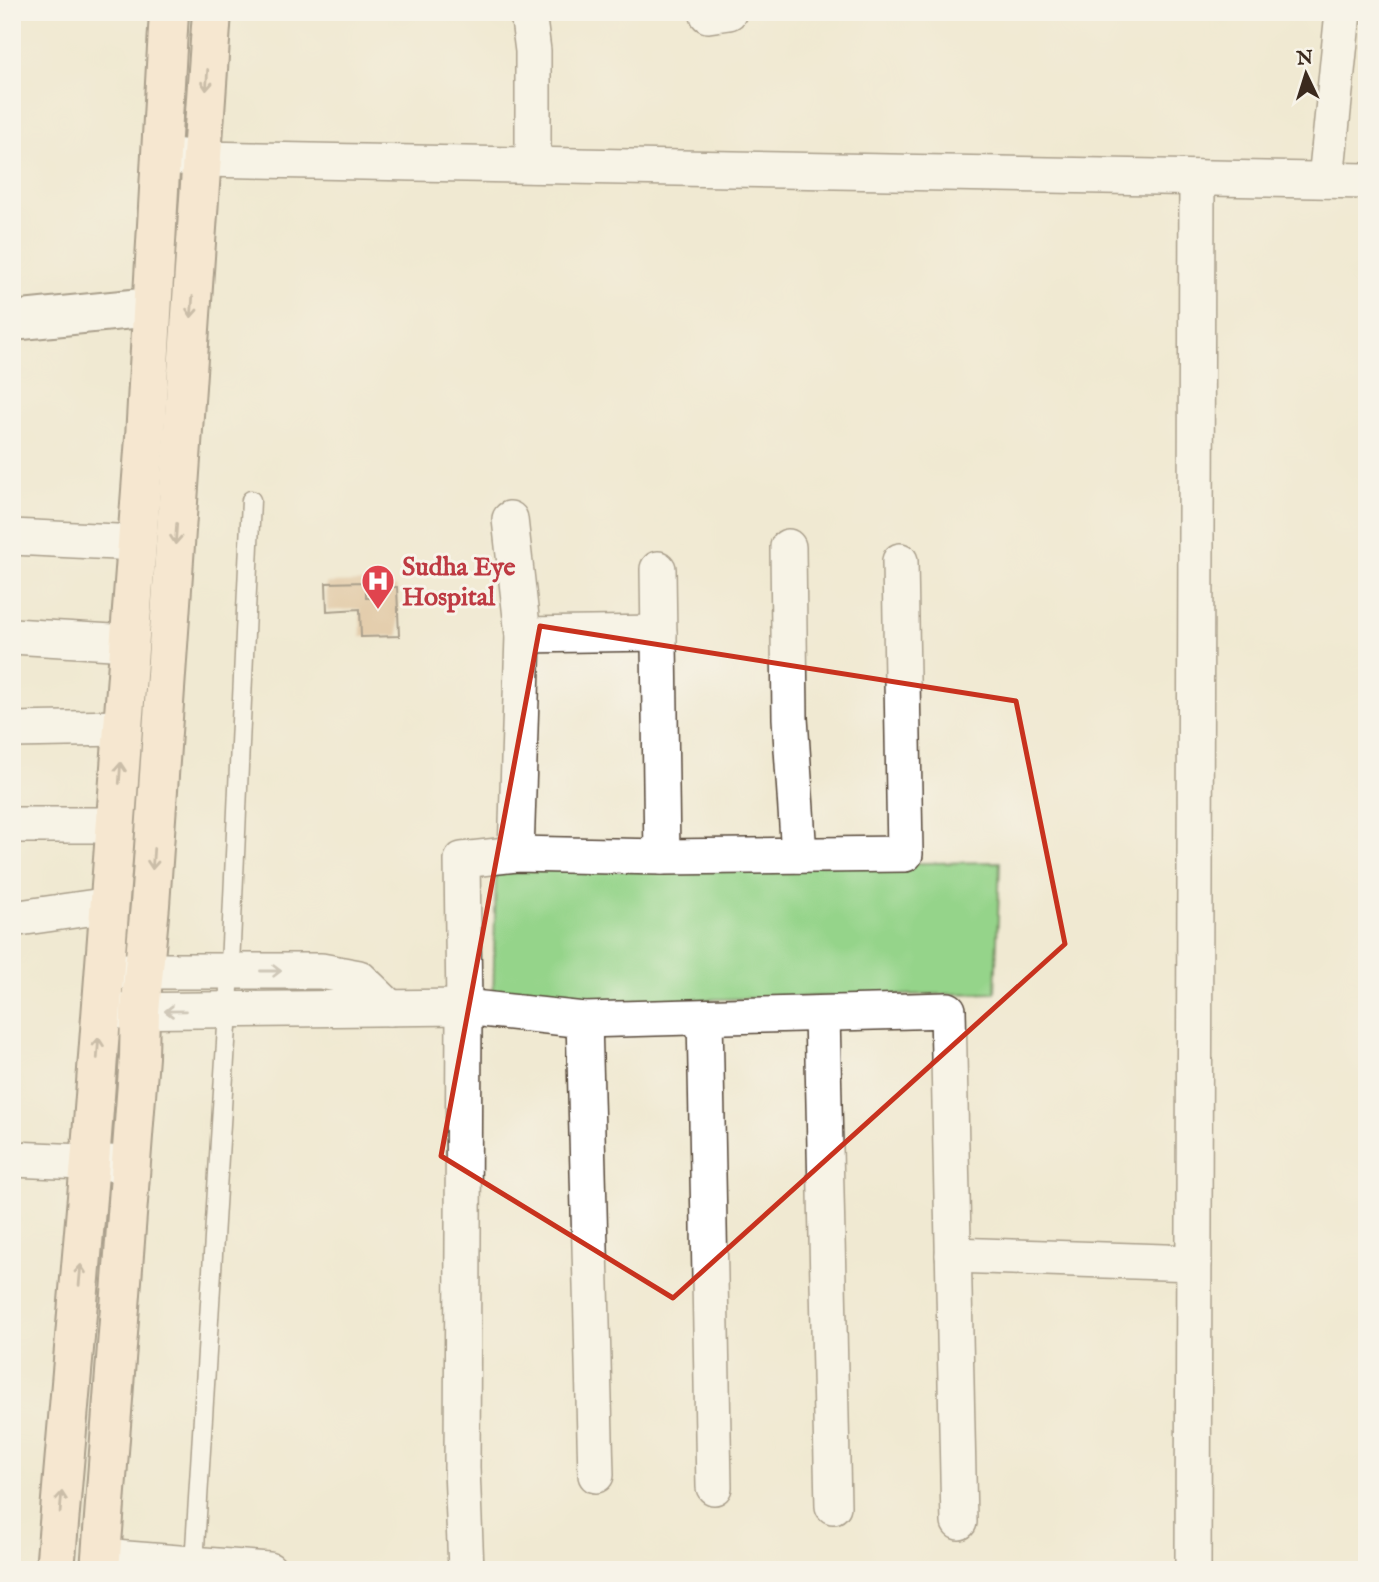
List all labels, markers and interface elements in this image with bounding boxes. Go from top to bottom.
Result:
north arrow [1270,38,1340,108]
text: N [1295,46,1315,72]
one-way arrow [201,69,214,92]
one-way arrow [185,296,198,318]
one-way arrow [169,522,182,545]
place label: Sudha Eye Hospital [402,551,516,614]
hospital icon: Sudha Eye Hospital [359,562,397,611]
one-way arrow [114,762,127,784]
one-way arrow [146,847,159,870]
one-way arrow [259,964,282,978]
one-way arrow [164,1004,187,1018]
one-way arrow [92,1037,105,1060]
one-way arrow [74,1264,87,1287]
one-way arrow [55,1491,68,1514]

